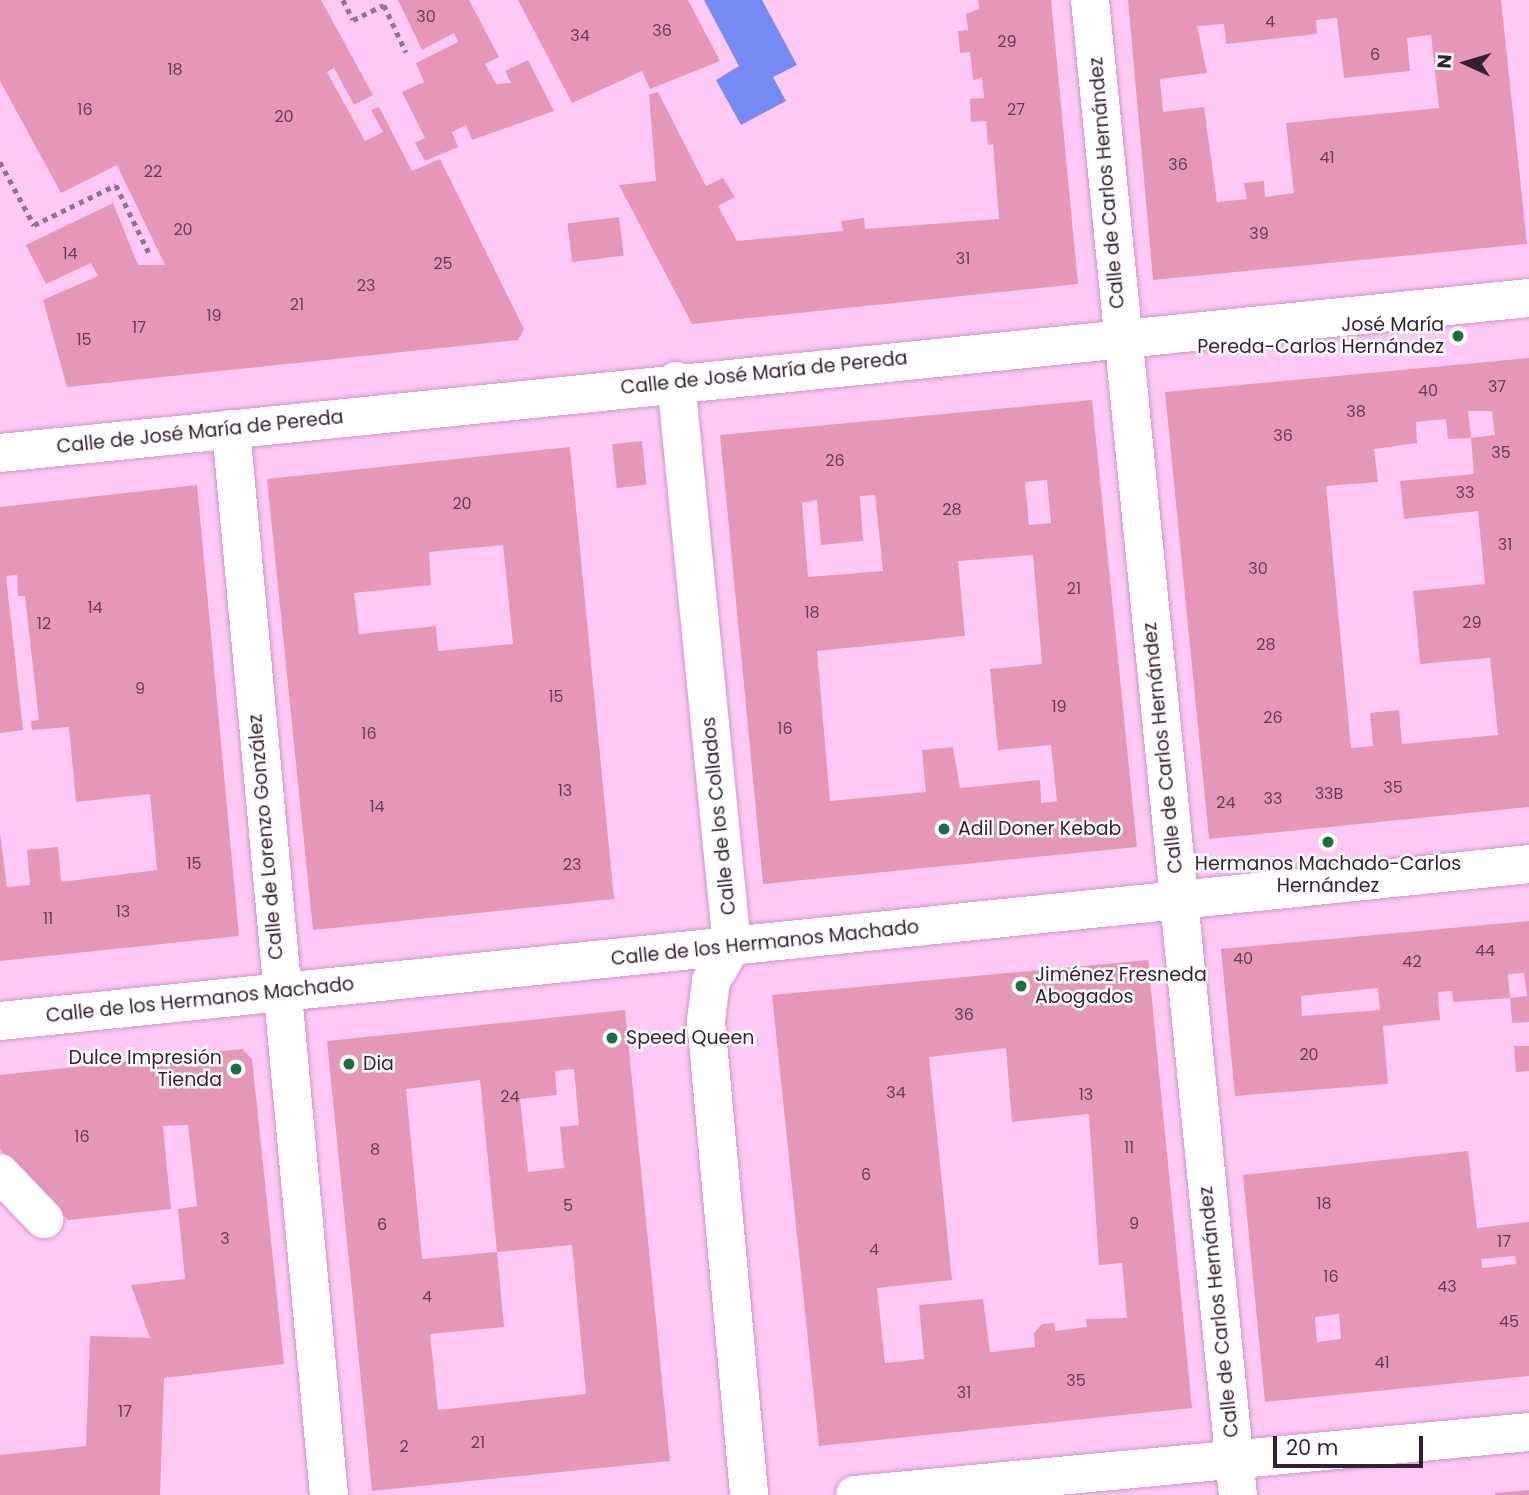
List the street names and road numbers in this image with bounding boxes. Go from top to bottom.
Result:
street label: Calle de Carlos Hernández [1085,56,1129,310]
street label: Calle de José María de Pereda [619,347,909,399]
street label: Calle de José María de Pereda [55,406,345,458]
street label: Calle de Carlos Hernández [1138,621,1188,875]
street label: Calle de Lorenzo González [244,713,288,961]
street label: Calle de los Collados [697,716,741,916]
street label: Calle de los Hermanos Machado [610,915,920,971]
street label: Calle de los Hermanos Machado [45,972,355,1028]
street label: Calle de Carlos Hernández [1194,1185,1244,1439]

